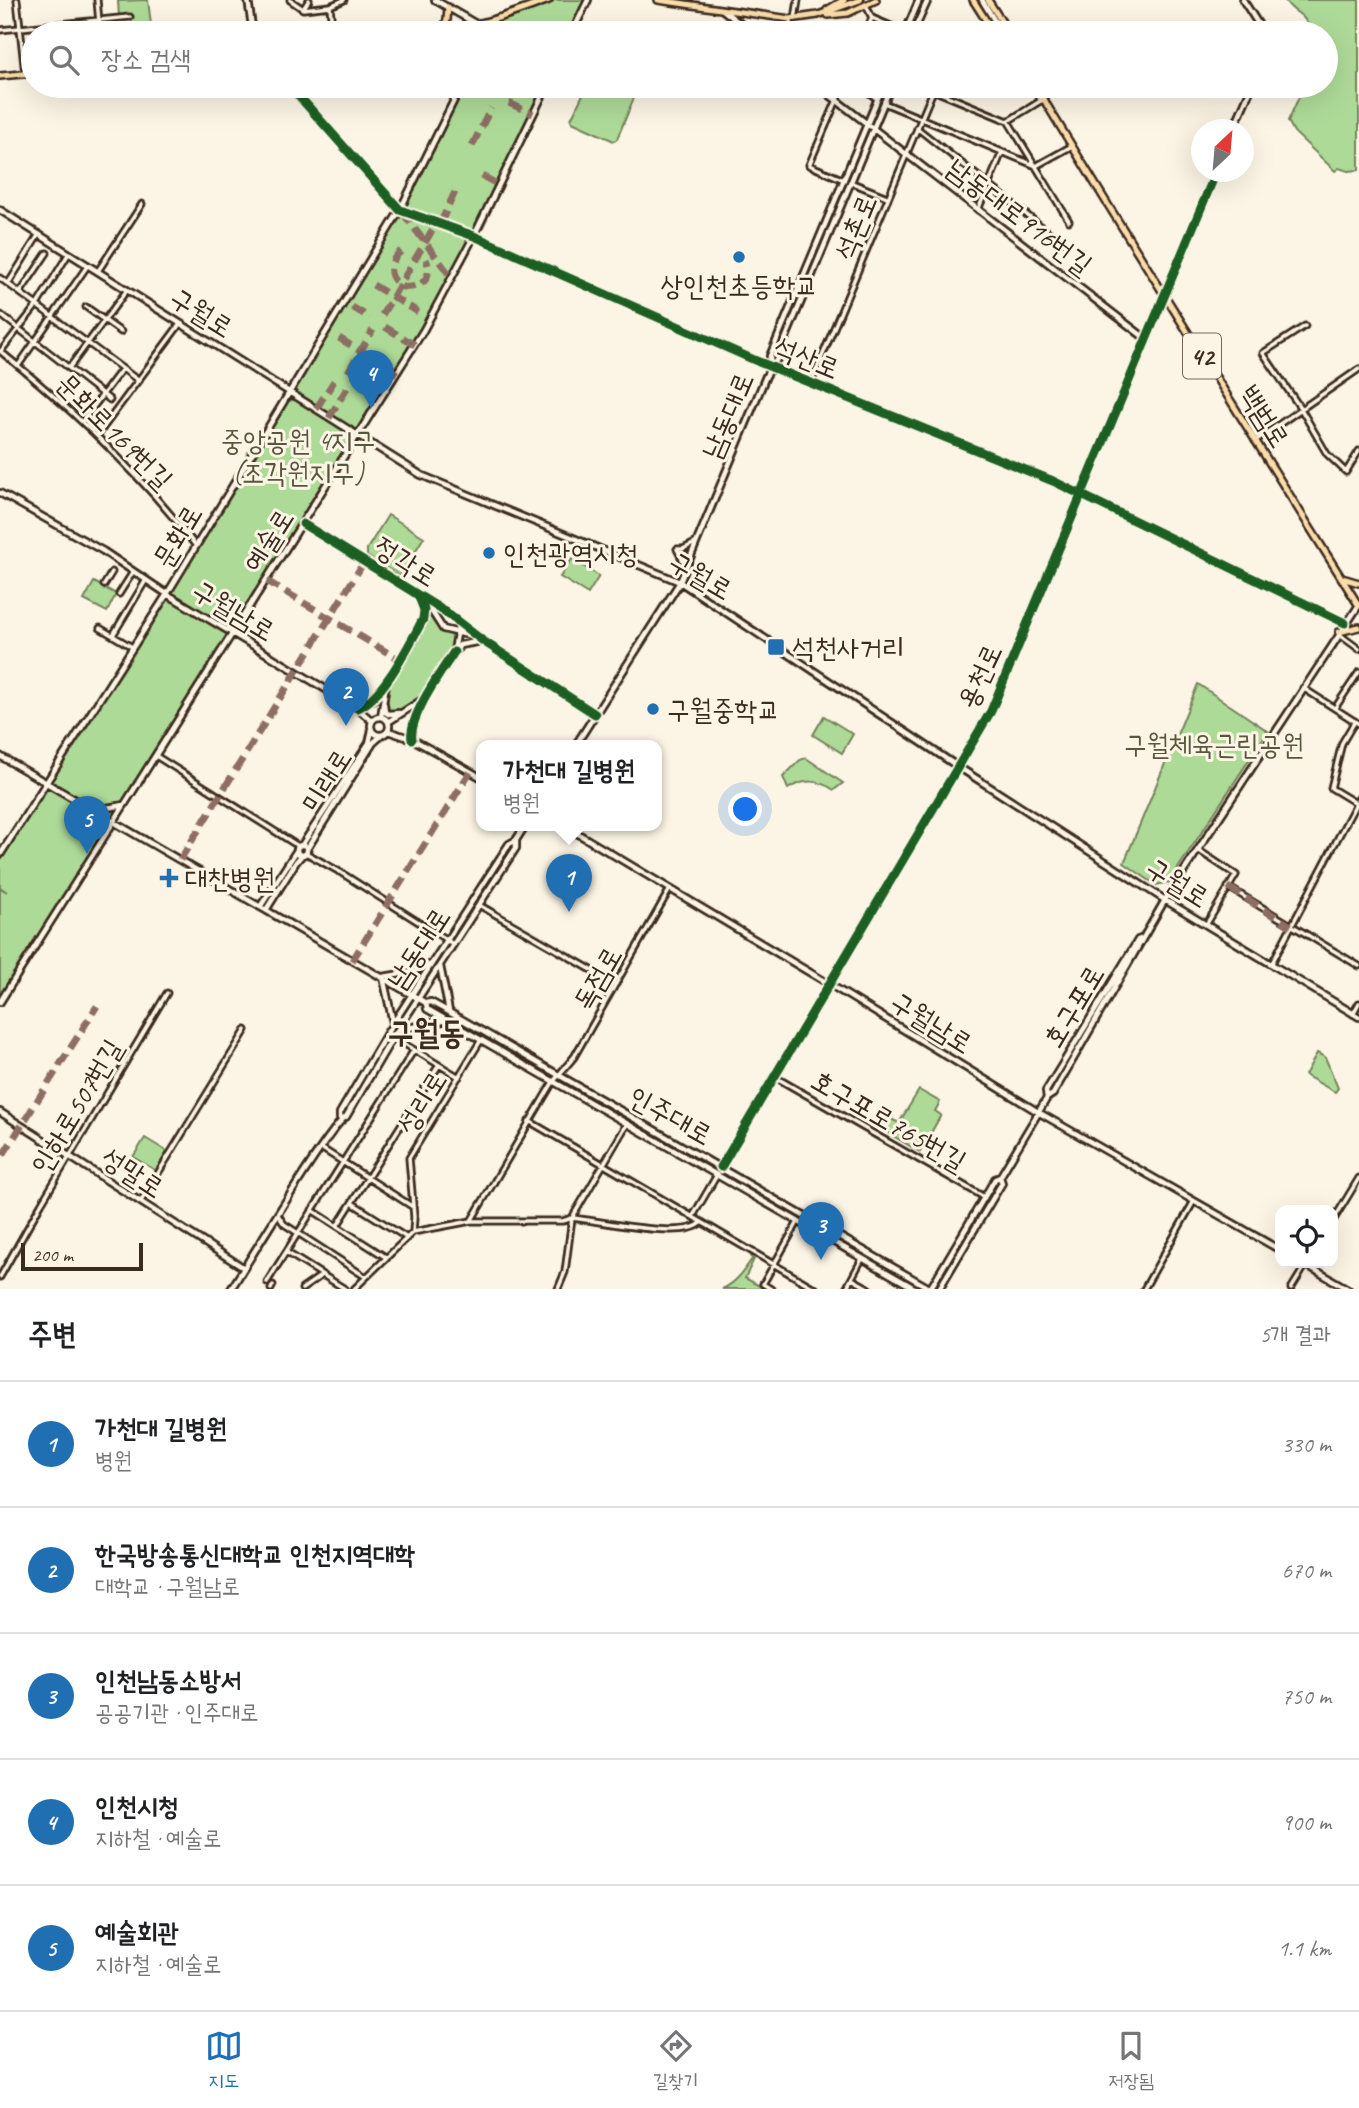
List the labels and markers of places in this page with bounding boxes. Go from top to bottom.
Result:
marker: 상인천초등학교 [731,249,747,265]
place label: 상인천초등학교 [660,268,818,303]
pin: 4 [348,350,394,408]
place label: 인천광역시청 [503,536,638,571]
marker: 인천광역시청 [481,545,497,561]
place label: 석천사거리 [792,630,905,665]
marker: 석천사거리 [766,637,786,657]
pin: 2 [323,668,369,726]
place label: 구월중학교 [667,692,780,727]
marker: 구월중학교 [645,701,661,717]
pin: 5 [64,796,110,854]
pin: 1 [546,854,592,912]
place label: 대찬병원 [185,861,275,896]
marker: 대찬병원 [159,868,179,888]
pin: 3 [798,1202,844,1260]

